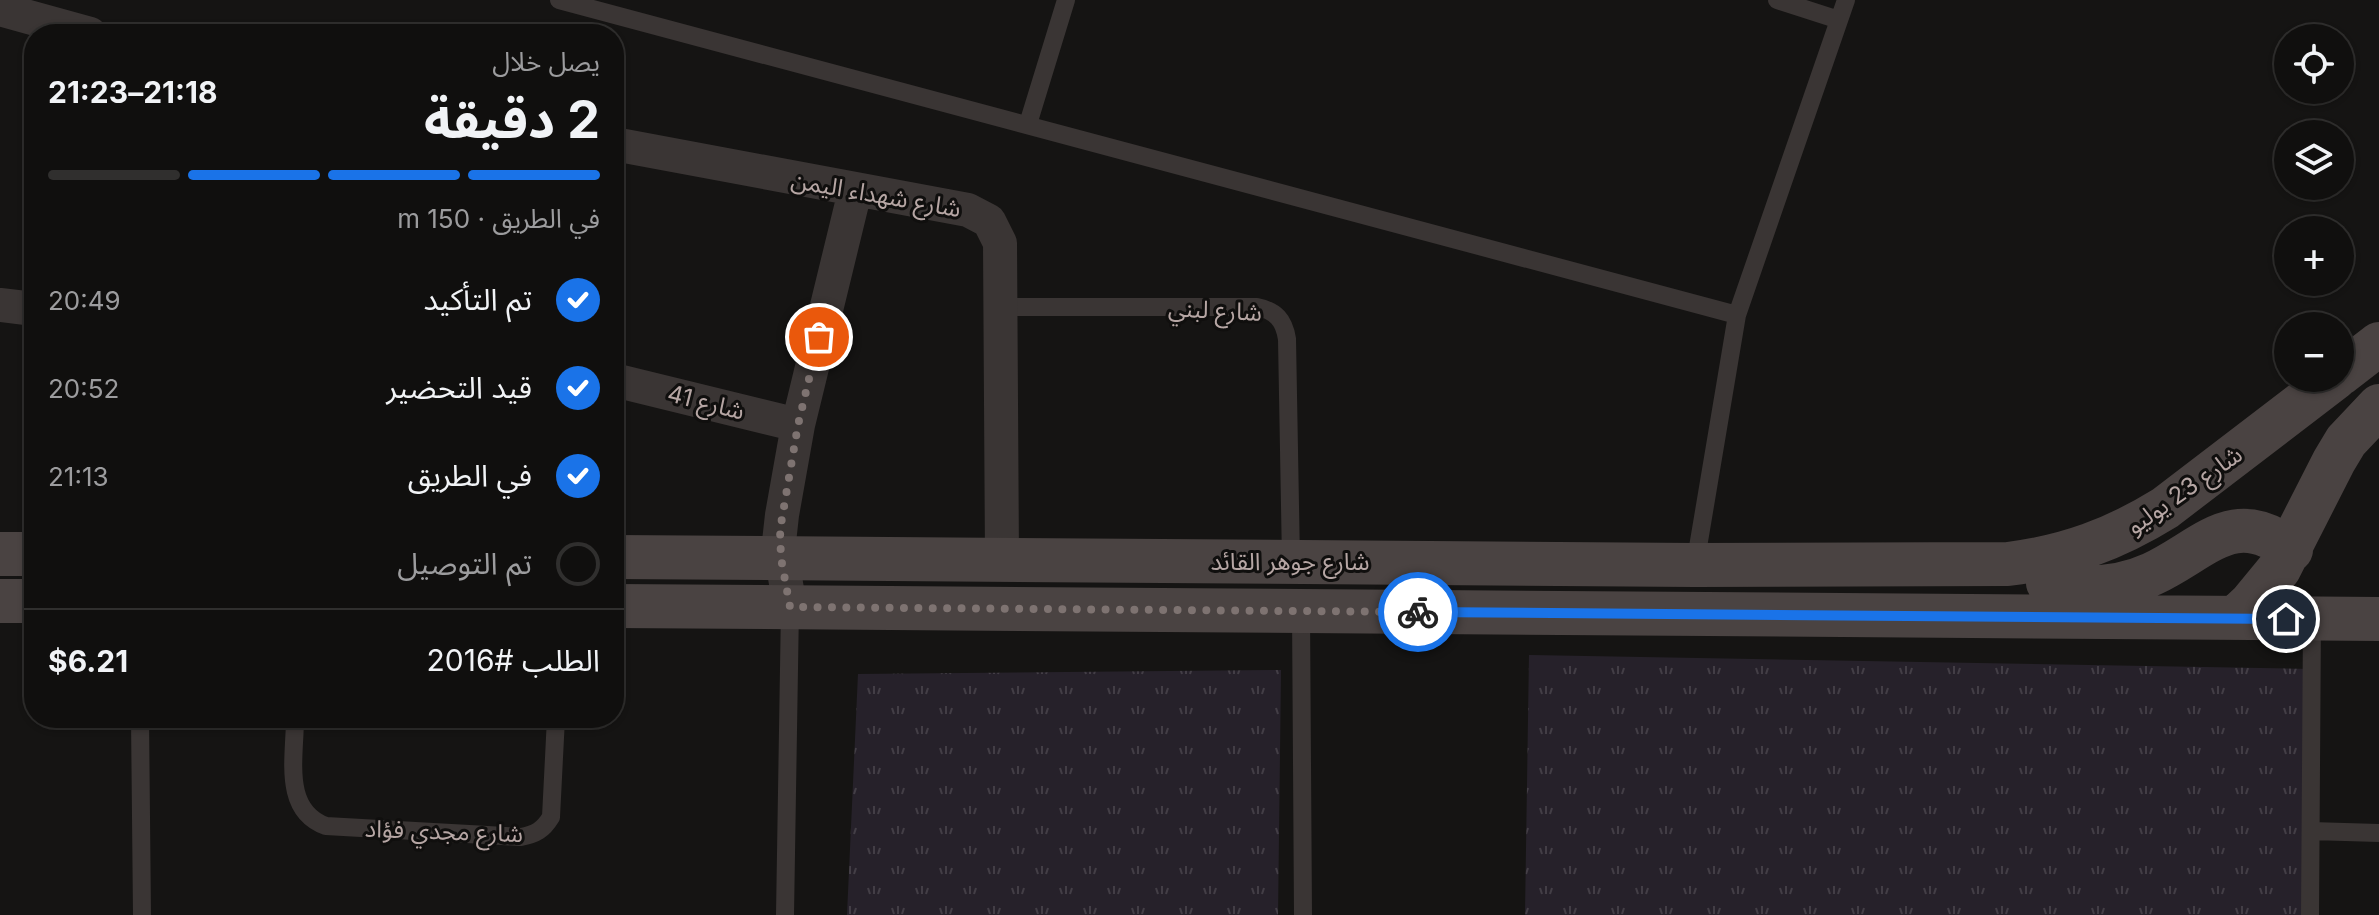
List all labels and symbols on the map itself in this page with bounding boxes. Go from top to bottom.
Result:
street label: شارع شهداء اليمن [788,165,963,226]
street label: شارع لبني [1167,293,1263,331]
pin [785,303,853,371]
street label: شارع 41 [664,378,748,428]
street label: شارع 23 يوليو [2120,439,2249,543]
street label: شارع جوهر القائد [1210,547,1370,579]
courier [1378,572,1458,652]
pin [2252,585,2320,653]
street label: شارع مجدي فؤاد [364,814,524,853]

